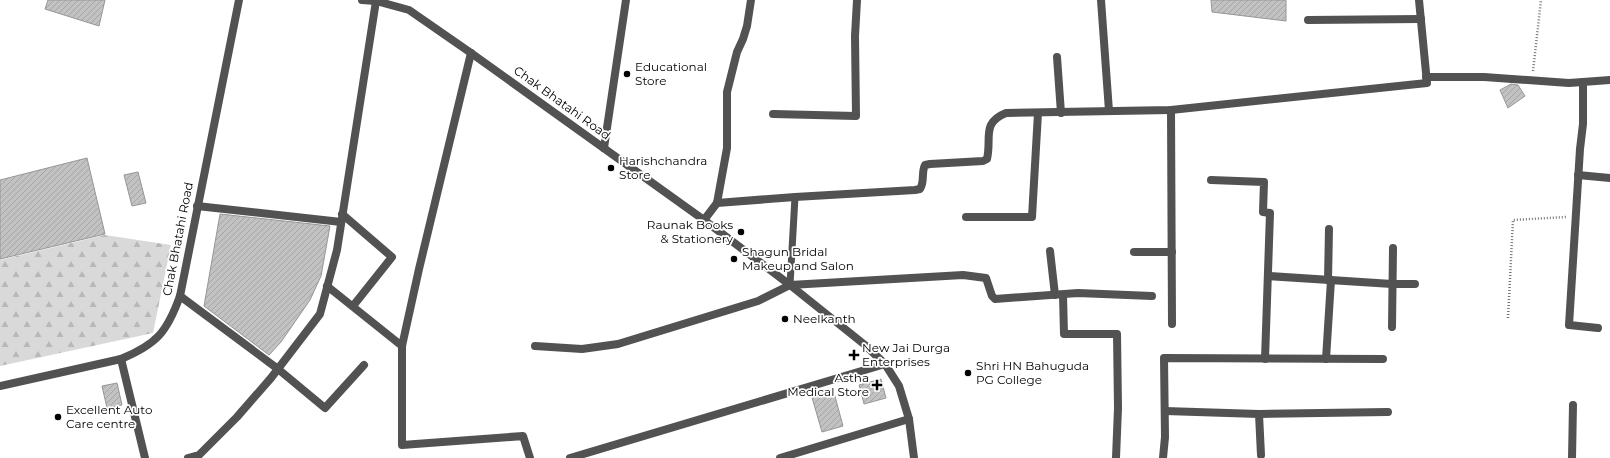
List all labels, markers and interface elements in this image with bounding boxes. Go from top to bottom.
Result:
place label: Educational Store [635,59,707,88]
street label: Chak Bhatahi Road [511,62,614,143]
marker: Educational Store [622,69,632,79]
place label: Harishchandra Store [619,153,707,182]
marker: Harishchandra Store [606,163,616,173]
street label: Chak Bhatahi Road [159,181,196,297]
place label: Raunak Books & Stationery [647,217,733,246]
marker: Raunak Books & Stationery [736,227,746,237]
place label: Shagun Bridal Makeup and Salon [742,244,854,273]
marker: Shagun Bridal Makeup and Salon [729,254,739,264]
place label: Neelkanth [793,311,856,326]
marker: Neelkanth [780,314,790,324]
place label: New Jai Durga Enterprises [862,340,950,369]
marker: New Jai Durga Enterprises [849,350,859,360]
place label: Shri HN Bahuguda PG College [976,358,1089,387]
marker: Shri HN Bahuguda PG College [963,368,973,378]
place label: Astha Medical Store [787,370,869,399]
marker: Astha Medical Store [872,380,882,390]
place label: Excellent Auto Care centre [66,402,153,431]
marker: Excellent Auto Care centre [53,412,63,422]

